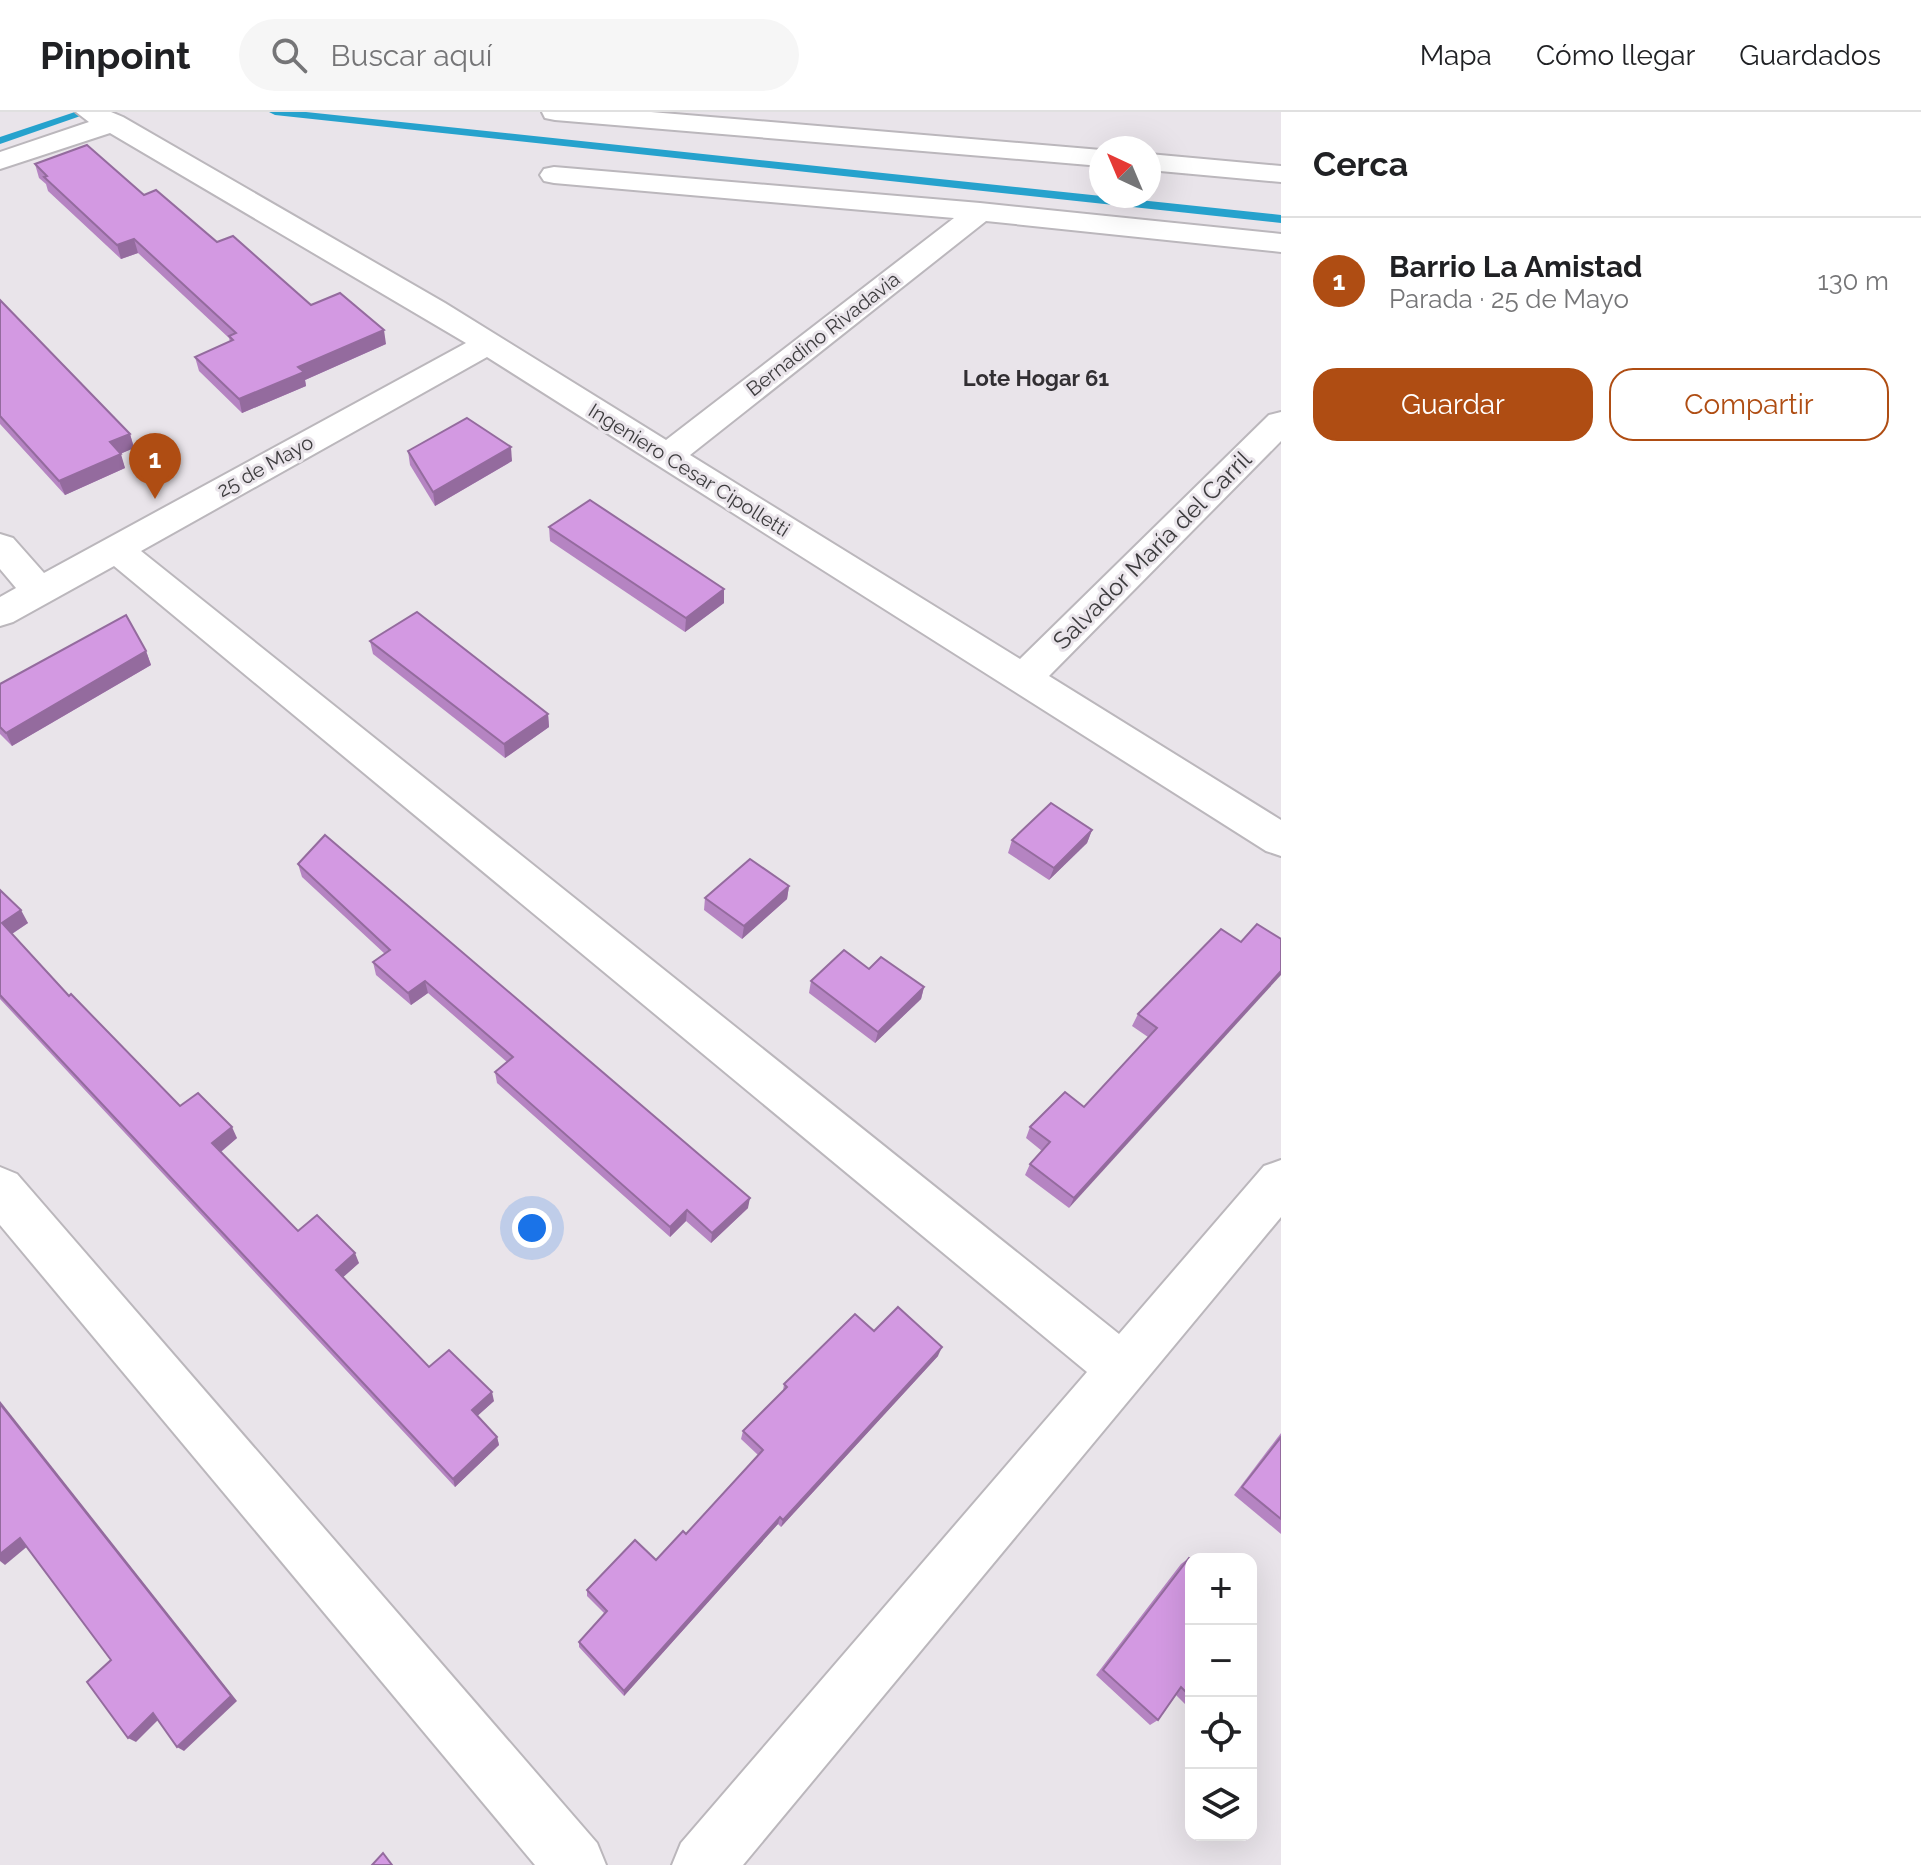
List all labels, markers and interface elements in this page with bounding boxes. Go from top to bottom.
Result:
search box [239,19,799,91]
text: Pinpoint [40,33,191,78]
icon: search [267,33,311,77]
text: Buscar aquí [331,38,492,73]
text: Mapa [1420,39,1492,72]
text: Cómo llegar [1536,39,1695,72]
text: Guardados [1739,39,1881,72]
north arrow [1089,136,1161,208]
text: Cerca [1313,144,1408,184]
text: Barrio La Amistad [1389,249,1642,284]
text: 1 [1333,266,1345,296]
text: 130 m [1818,266,1889,296]
street label: Bernadino Rivadavia [742,267,904,401]
text: Parada · 25 de Mayo [1389,284,1629,314]
district label: Lote Hogar 61 [963,365,1109,391]
button: Guardar [1313,368,1593,441]
button: Compartir [1609,368,1889,441]
street label: Ingeniero Cesar Cipolletti [584,398,794,542]
street label: 25 de Mayo [213,430,317,502]
pin: 1 [129,433,181,499]
street label: Salvador María del Carril [1047,444,1258,655]
your location [512,1208,552,1248]
map controls [1185,1553,1257,1841]
button: + [1185,1553,1257,1625]
button: − [1185,1625,1257,1697]
button: locate [1185,1697,1257,1769]
button: layers [1185,1769,1257,1841]

